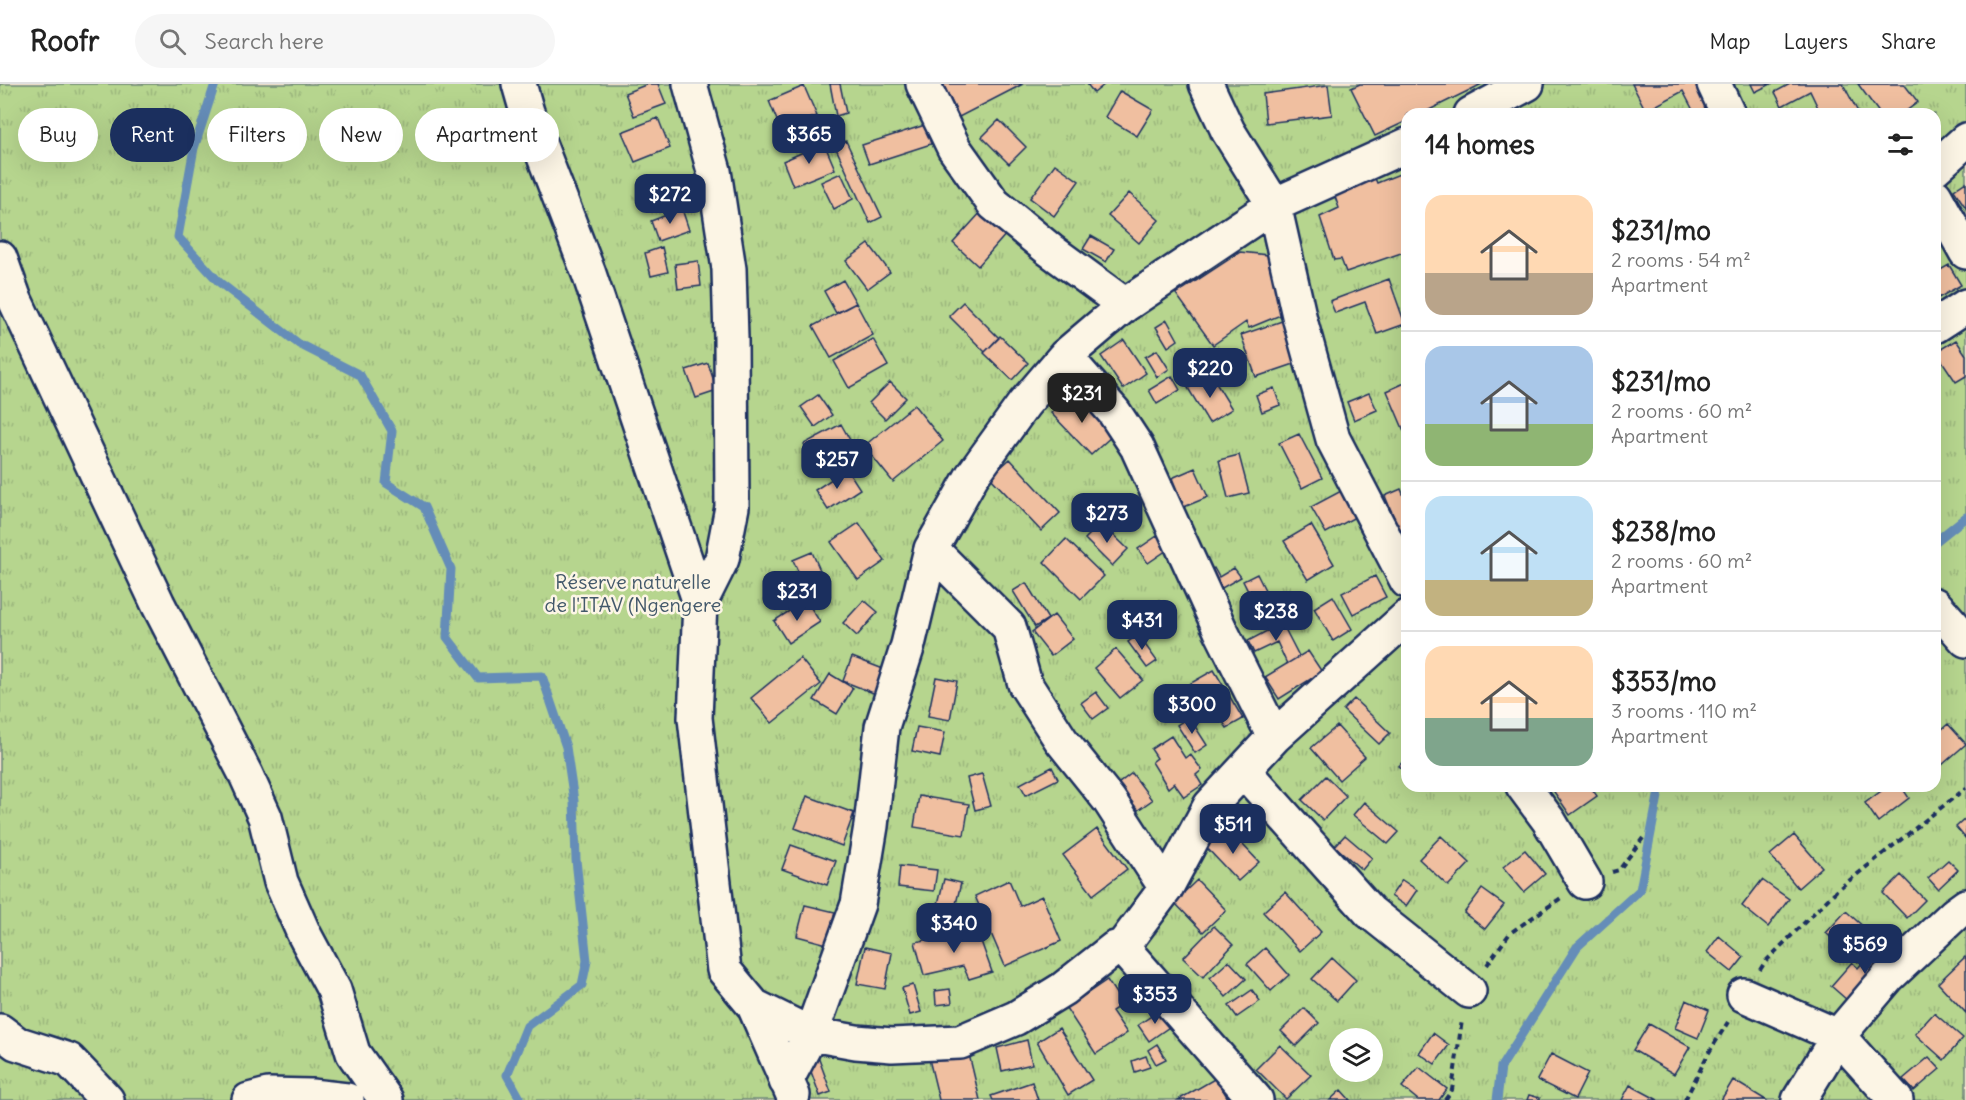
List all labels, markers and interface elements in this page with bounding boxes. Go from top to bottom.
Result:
search box [135,14,555,68]
text: Roofr [30,23,99,59]
icon: search [156,25,189,58]
text: Search here [204,27,324,55]
text: Map [1710,28,1750,55]
text: Layers [1783,28,1848,55]
text: Share [1881,28,1936,55]
chip: Buy [18,108,98,162]
chip: Rent [110,108,195,162]
chip: Filters [207,108,307,162]
chip: New [319,108,403,162]
chip: Apartment [415,108,559,162]
pin: $365 [773,114,845,165]
text: $365 [786,121,832,146]
text: 14 homes [1425,128,1535,161]
icon: filters [1884,128,1917,161]
pin: $272 [634,174,706,225]
text: $272 [649,181,691,206]
text: $231/mo [1611,214,1711,247]
icon: home [1473,219,1545,291]
text: 2 rooms · 54 m² [1611,247,1751,272]
text: Apartment [1611,272,1708,297]
pin: $220 [1174,348,1246,399]
text: $220 [1187,355,1233,380]
text: $231/mo [1611,365,1711,398]
icon: home [1473,370,1545,442]
pin: $231 [1046,373,1118,424]
text: $231 [1061,380,1103,405]
text: 2 rooms · 60 m² [1611,398,1752,423]
text: Apartment [1611,423,1708,448]
pin: $257 [801,439,873,490]
text: $257 [815,446,859,471]
pin: $273 [1071,493,1143,544]
text: $273 [1085,500,1129,525]
text: $238/mo [1611,515,1716,548]
icon: home [1473,520,1545,592]
text: 2 rooms · 60 m² [1611,548,1752,573]
park label: Réserve naturelle de l'ITAV (Ngengere [545,569,721,617]
pin: $231 [761,571,833,622]
text: Apartment [1611,573,1708,598]
text: $231 [776,578,818,603]
pin: $238 [1240,591,1312,642]
text: $238 [1254,598,1298,623]
pin: $431 [1106,600,1178,651]
text: $431 [1121,607,1163,632]
text: $353/mo [1611,665,1716,698]
icon: home [1473,670,1545,742]
pin: $300 [1156,684,1228,735]
text: $300 [1168,691,1216,716]
text: 3 rooms · 110 m² [1611,698,1757,723]
text: Apartment [1611,723,1708,748]
pin: $511 [1197,804,1269,855]
text: $511 [1214,811,1252,836]
pin: $340 [918,903,990,954]
text: $340 [930,910,978,935]
pin: $569 [1829,924,1901,975]
text: $569 [1842,931,1888,956]
pin: $353 [1119,974,1191,1025]
text: $353 [1132,981,1178,1006]
map controls [1329,1028,1383,1082]
button: layers [1329,1028,1383,1082]

